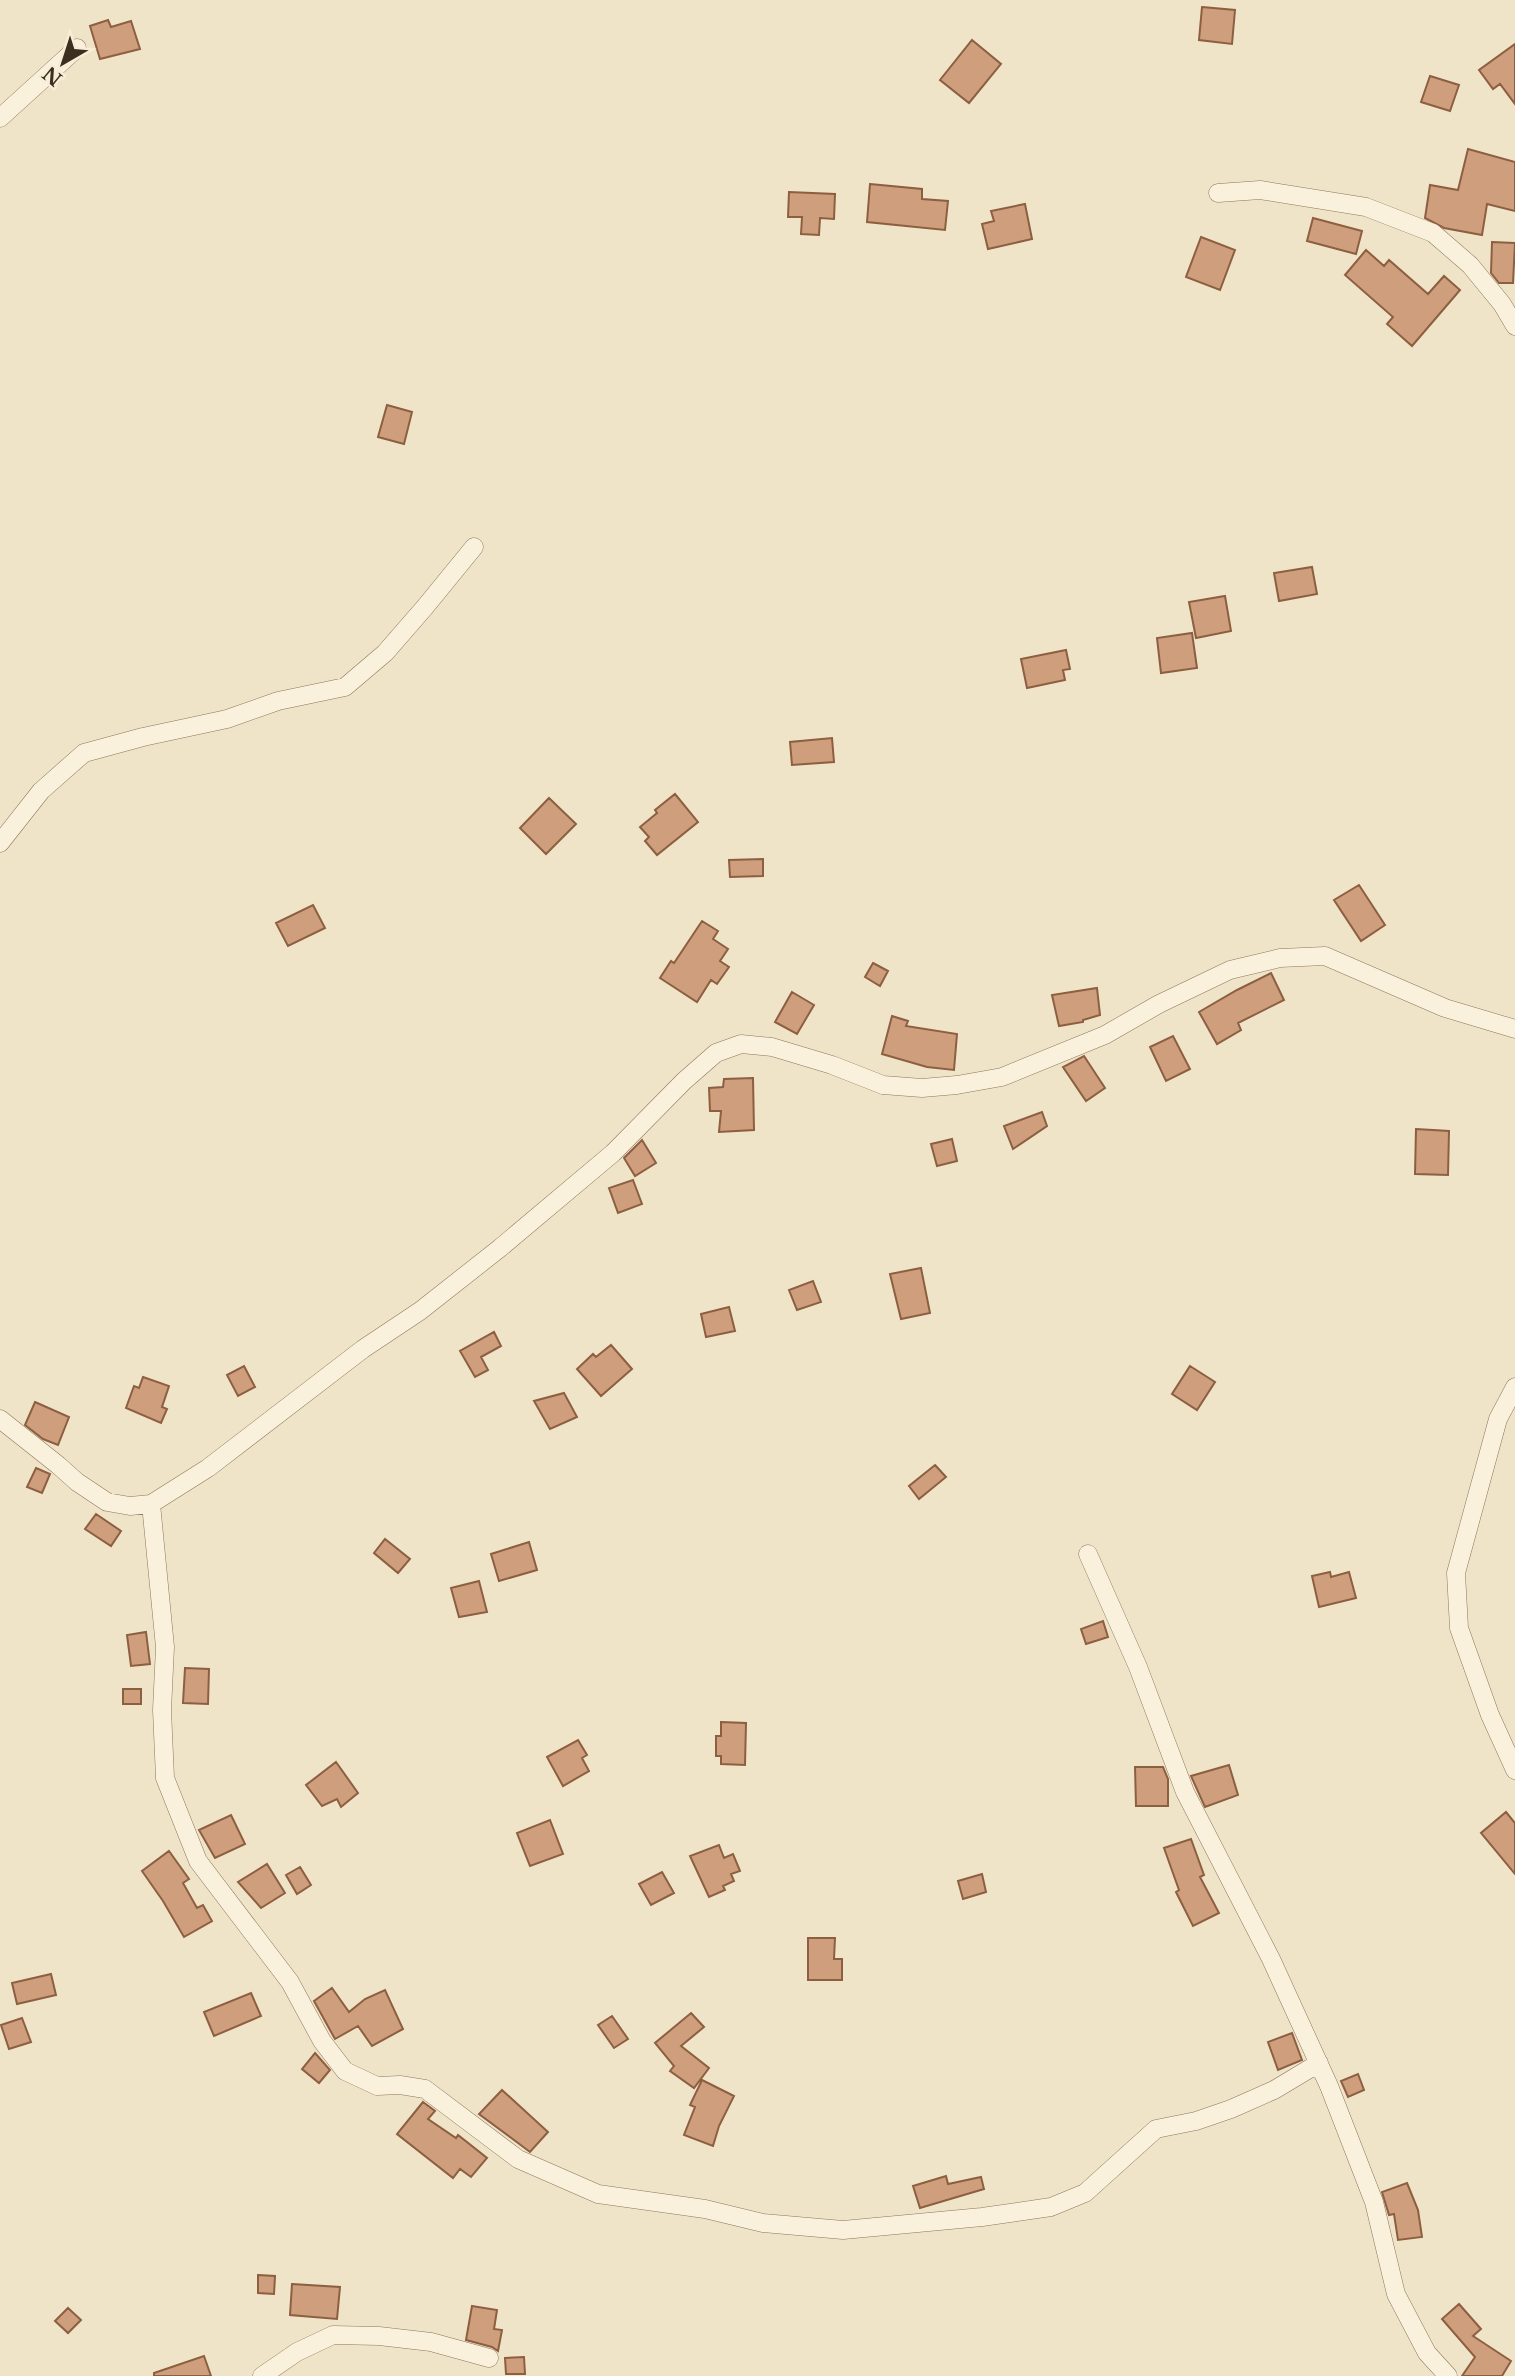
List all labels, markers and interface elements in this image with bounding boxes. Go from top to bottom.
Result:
north arrow [28,28,98,98]
text: N [38,61,67,90]

